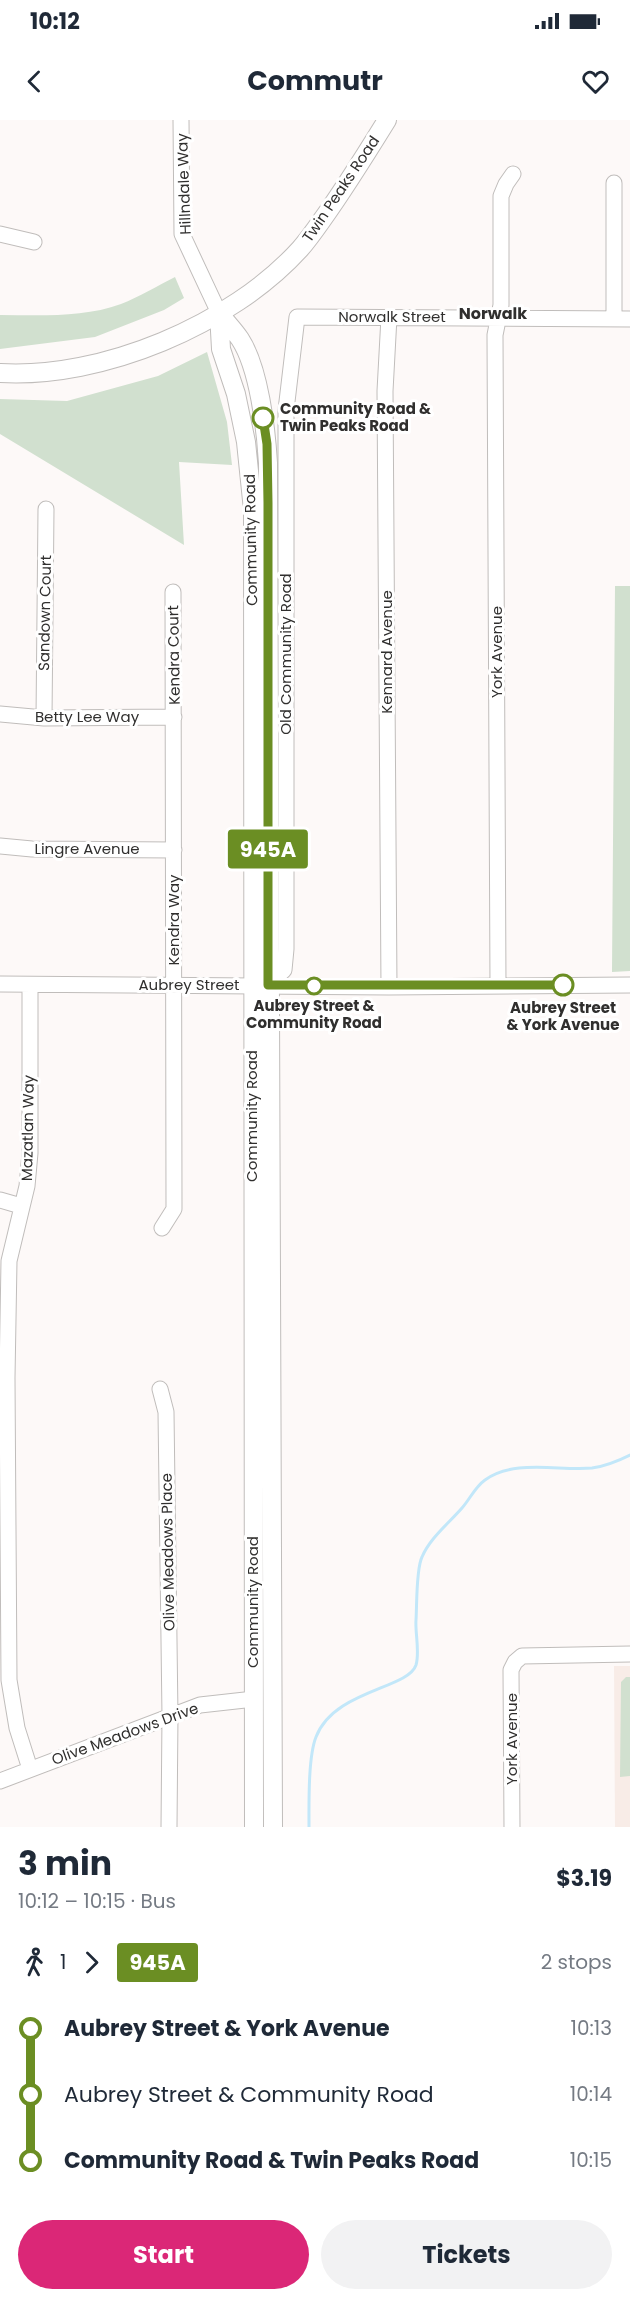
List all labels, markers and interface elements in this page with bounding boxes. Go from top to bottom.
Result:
text: 10:12 [30,6,80,37]
text: Commutr [247,62,383,99]
icon: back [18,65,51,98]
icon: heart [579,65,612,98]
street label: Twin Peaks Road [297,131,384,246]
street label: Hillndale Way [171,132,196,235]
district label: Norwalk [459,302,527,325]
street label: Norwalk Street [338,306,446,327]
place label: Community Road & Twin Peaks Road [280,398,431,436]
marker: Community Road & Twin Peaks Road [252,407,274,429]
street label: Community Road [239,474,262,606]
street label: Sandown Court [33,555,56,671]
street label: Old Community Road [275,573,296,735]
street label: Kennard Avenue [376,590,397,714]
street label: Kendra Court [162,605,185,705]
street label: York Avenue [486,606,507,698]
street label: Betty Lee Way [35,706,140,727]
line badge: 945A [226,830,310,868]
text: 945A [240,835,296,864]
street label: Lingre Avenue [34,838,140,859]
street label: Kendra Way [163,874,184,966]
street label: Aubrey Street [138,974,240,995]
marker: Aubrey Street & York Avenue [552,974,574,996]
marker: Aubrey Street & Community Road [305,977,323,995]
place label: Aubrey Street & Community Road [246,995,382,1033]
place label: Aubrey Street & York Avenue [507,997,619,1035]
street label: Community Road [241,1050,262,1182]
street label: Mazatlan Way [16,1074,39,1181]
street label: Olive Meadows Place [156,1473,179,1631]
street label: Community Road [242,1536,263,1668]
street label: York Avenue [501,1693,522,1785]
street label: Olive Meadows Drive [49,1697,201,1770]
text: 3 min [18,1840,112,1887]
text: $3.19 [556,1863,612,1894]
text: 10:12 – 10:15 · Bus [18,1887,176,1915]
icon: walk [18,1946,51,1979]
icon: forward [75,1946,108,1979]
text: 1 [60,1948,66,1976]
text: 945A [129,1948,186,1977]
text: 2 stops [541,1948,612,1976]
text: Aubrey Street & York Avenue [64,2013,390,2044]
text: 10:13 [571,2014,612,2042]
text: Aubrey Street & Community Road [64,2079,434,2110]
text: 10:14 [570,2080,612,2108]
text: Community Road & Twin Peaks Road [64,2145,479,2176]
text: 10:15 [570,2146,612,2174]
button: Start [18,2220,309,2289]
button: Tickets [321,2220,612,2289]

